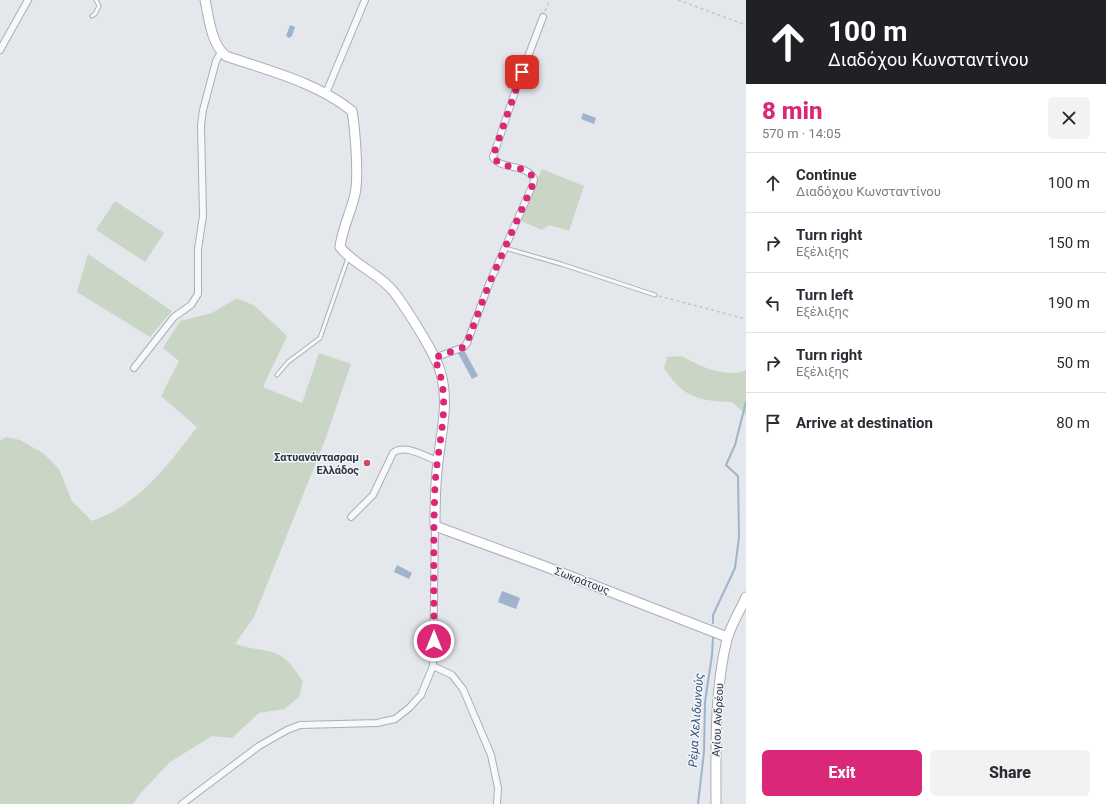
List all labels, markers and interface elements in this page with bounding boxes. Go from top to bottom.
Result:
text: 100 m [828,15,907,48]
icon: ahead [762,16,814,68]
text: Διαδόχου Κωνσταντίνου [828,49,1029,70]
pin [505,55,539,89]
icon: arrive [511,61,533,83]
text: 8 min [762,97,823,125]
button: close [1048,97,1090,139]
text: 570 m · 14:05 [762,126,841,141]
text: Continue [796,166,857,184]
icon: ahead [762,172,784,194]
text: 100 m [1048,174,1090,192]
text: Διαδόχου Κωνσταντίνου [796,184,941,199]
text: Turn right [796,226,862,244]
icon: right [762,232,784,254]
text: 150 m [1048,234,1090,252]
text: Εξέλιξης [796,244,849,259]
text: Turn left [796,286,853,304]
icon: left [762,292,784,314]
text: 190 m [1048,294,1090,312]
text: Εξέλιξης [796,304,849,319]
text: Turn right [796,346,862,364]
icon: right [762,352,784,374]
text: 50 m [1056,354,1090,372]
text: Εξέλιξης [796,364,849,379]
icon: arrive [762,412,784,434]
text: Arrive at destination [796,414,933,432]
text: 80 m [1056,414,1090,432]
place label: Σατυανάντασραμ Ελλάδος [274,451,359,477]
marker: Σατυανάντασραμ Ελλάδος [362,458,372,468]
street label: Σωκράτους [553,565,611,597]
position arrow [413,620,455,662]
water label: Ρέμα Χελιδωνούς [686,672,706,768]
street label: Αγίου Ανδρέου [710,683,726,757]
button: Exit [762,750,922,796]
button: Share [930,750,1090,796]

